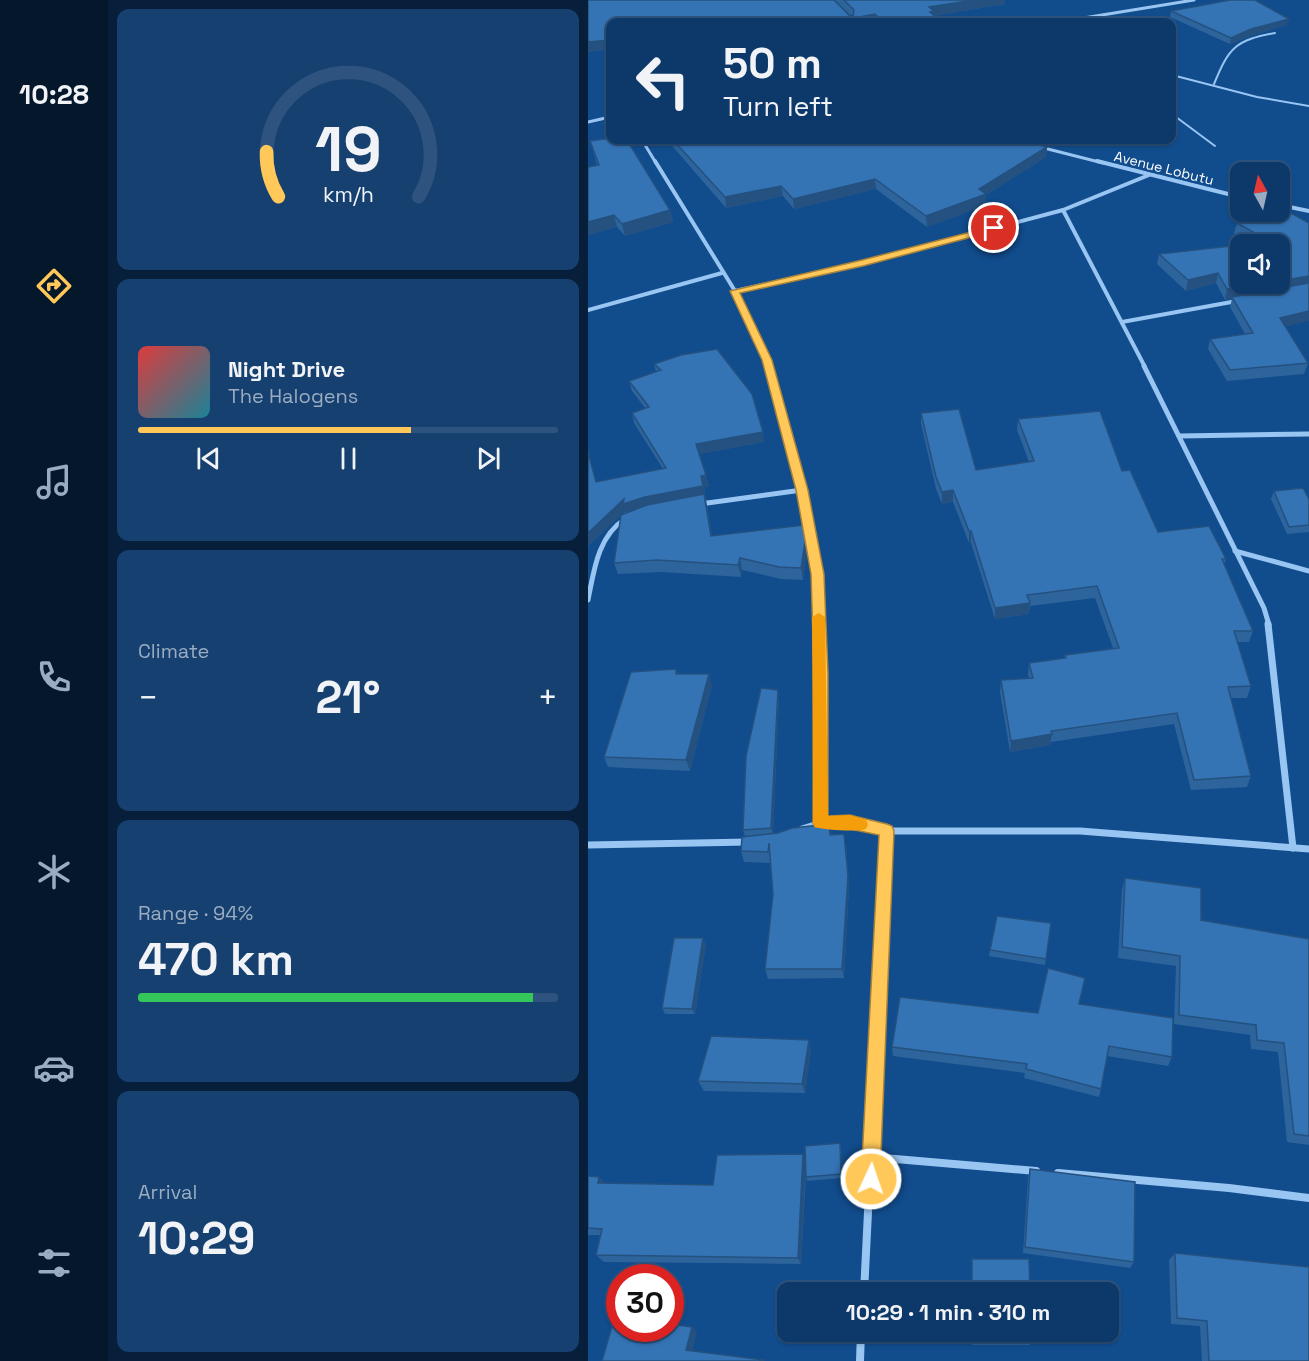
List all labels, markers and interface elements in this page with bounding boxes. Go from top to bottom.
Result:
text: 50 m [723,37,822,90]
icon: left [624,42,702,120]
text: 10:28 [19,77,89,112]
text: Turn left [723,89,833,124]
text: 19 [315,110,381,189]
street label: Avenue Lobutu [1112,147,1216,189]
north arrow [1230,162,1290,222]
map controls [1230,162,1290,294]
text: km/h [322,181,374,208]
pin [968,202,1019,253]
icon: arrive [977,211,1010,244]
button: sound [1230,234,1290,294]
icon: directions [33,265,75,307]
text: Night Drive [228,355,345,383]
text: The Halogens [228,383,358,409]
icon: previous [192,442,225,475]
icon: pause [332,442,365,475]
icon: next [472,442,505,475]
icon: music [33,461,75,503]
text: Climate [138,638,209,664]
icon: phone [33,656,75,698]
text: 21° [316,669,380,726]
text: − [138,677,158,719]
text: + [538,677,558,719]
icon: climate [33,851,75,893]
text: Range · 94% [138,900,253,926]
text: 470 km [138,931,294,988]
icon: car [33,1047,75,1089]
position arrow [839,1147,903,1211]
text: Arrival [138,1179,197,1205]
text: 10:29 [138,1210,255,1267]
icon: filters [33,1242,75,1284]
speed limit sign: 30 [606,1264,684,1342]
text: 10:29 · 1 min · 310 m [846,1298,1050,1326]

